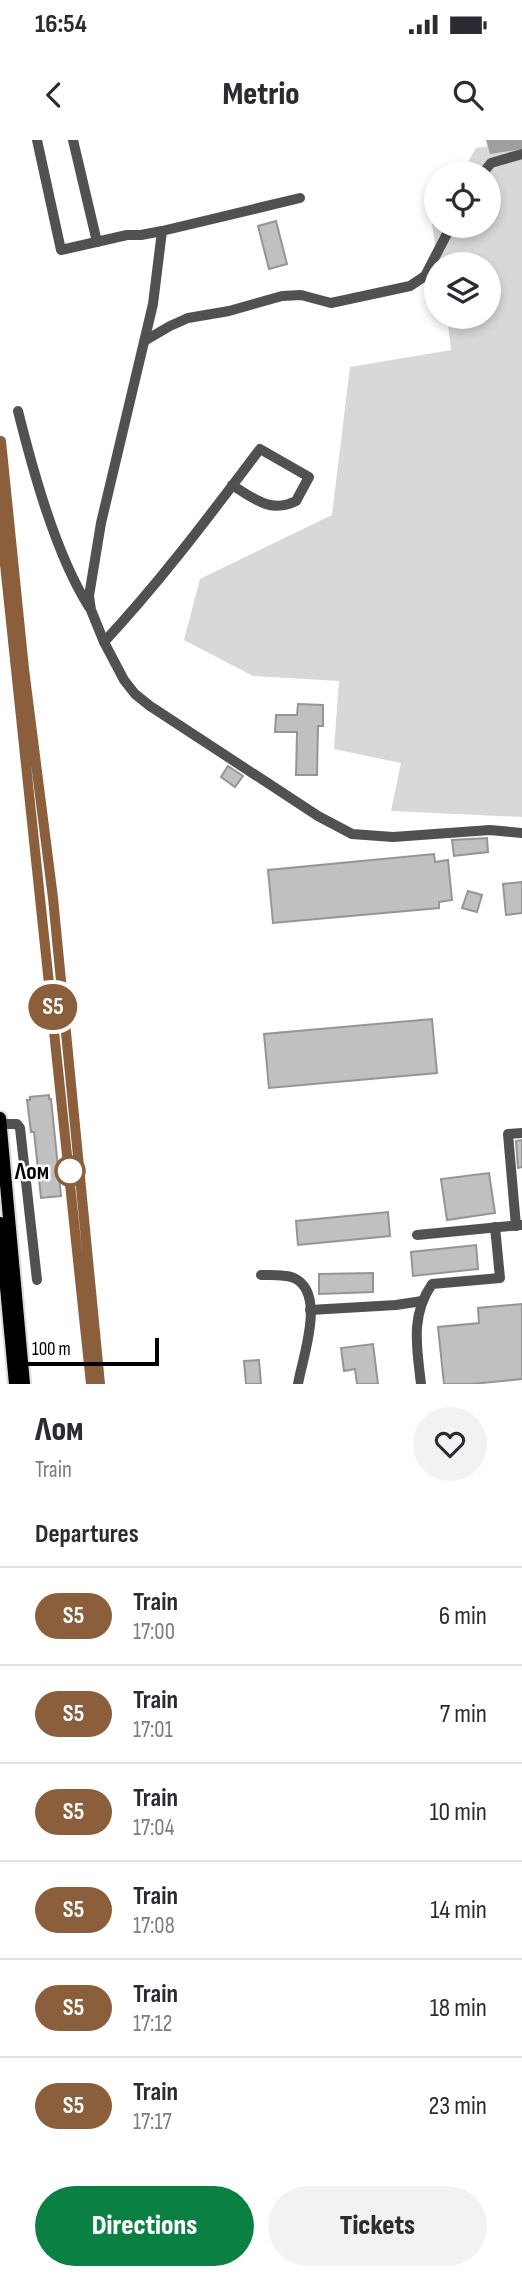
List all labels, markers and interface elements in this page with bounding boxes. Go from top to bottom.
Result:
text: 16:54 [35,9,87,40]
text: Metrio [223,75,299,114]
icon: back [35,76,73,114]
icon: search [449,76,487,114]
map controls [424,161,501,329]
button: locate [424,161,501,238]
button: layers [424,252,501,329]
line badge: S5 [22,984,84,1030]
text: S5 [42,992,64,1021]
marker: Лом [55,1156,85,1186]
place label: Лом [14,1157,49,1186]
scale bar [21,1335,159,1367]
text: 100 m [32,1338,71,1361]
button: heart [413,1407,487,1481]
text: Лом [35,1410,83,1450]
text: Train [35,1456,72,1484]
text: Departures [35,1519,139,1550]
text: Train [133,1587,178,1618]
text: S5 [63,1601,84,1630]
text: 6 min [439,1601,487,1632]
text: 17:00 [133,1618,175,1646]
text: Train [133,1685,178,1716]
text: S5 [63,1699,84,1728]
text: 7 min [440,1699,487,1730]
text: 17:01 [133,1716,173,1744]
text: Train [133,1783,178,1814]
text: S5 [63,1797,84,1826]
text: 10 min [430,1797,487,1828]
text: 17:04 [133,1814,174,1842]
text: Train [133,1881,178,1912]
text: S5 [63,1895,84,1924]
text: 14 min [430,1895,487,1926]
text: 17:08 [133,1912,175,1940]
text: Train [133,1979,178,2010]
text: S5 [63,1993,84,2022]
text: 18 min [430,1993,487,2024]
text: 17:12 [133,2010,172,2038]
text: Train [133,2077,178,2108]
text: S5 [63,2091,84,2120]
text: 23 min [429,2091,487,2122]
text: 17:17 [133,2108,172,2136]
button: Directions [35,2186,254,2266]
button: Tickets [268,2186,487,2266]

